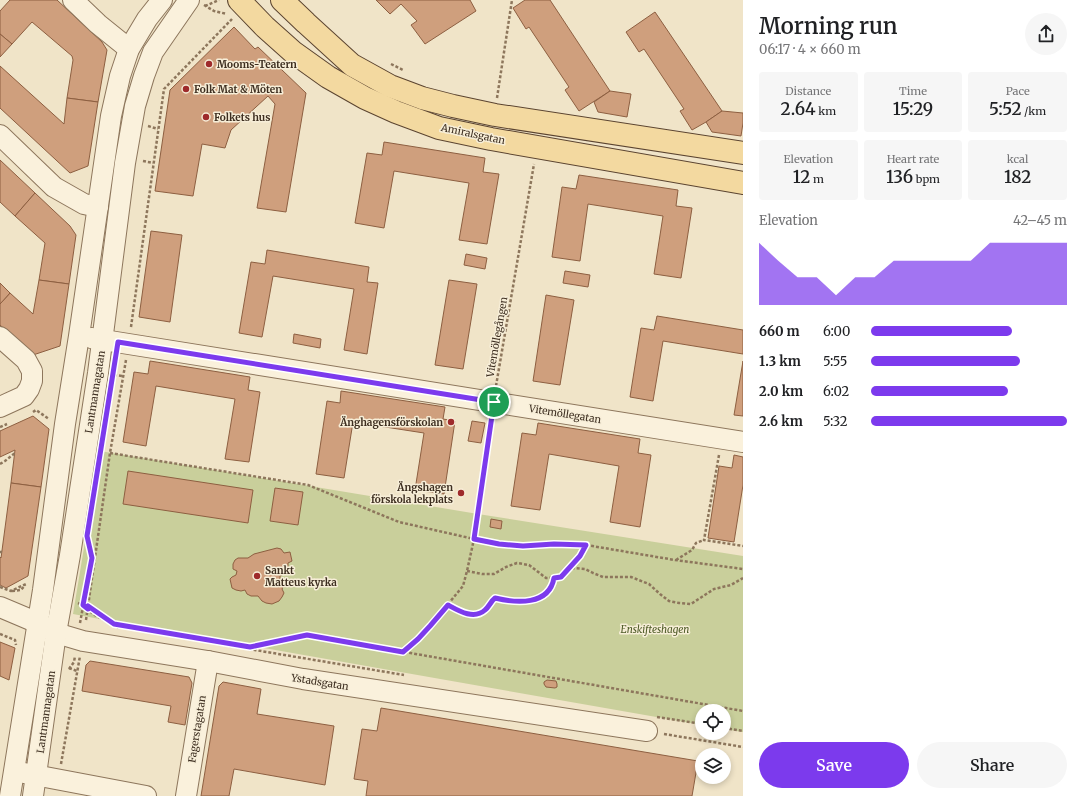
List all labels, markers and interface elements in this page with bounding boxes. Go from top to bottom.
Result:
text: Morning run [759,12,898,40]
button: share [1025,13,1067,55]
text: 06:17 · 4 × 660 m [759,41,861,58]
place label: Mooms-Teatern [217,58,297,71]
marker: Mooms-Teatern [204,59,214,69]
place label: Folk Mat & Möten [194,83,282,96]
marker: Folk Mat & Möten [181,84,191,94]
text: Distance [785,84,831,98]
text: Time [899,84,927,98]
text: Pace [1006,84,1030,98]
text: 2.64 [780,98,816,120]
text: 15:29 [893,98,933,120]
text: 5:52 [989,98,1021,120]
text: km [816,104,836,118]
text: /km [1021,104,1046,118]
place label: Folkets hus [214,111,270,124]
marker: Folkets hus [201,112,211,122]
street label: Amiralsgatan [439,121,507,147]
text: Elevation [783,152,833,166]
text: Heart rate [887,152,939,166]
text: kcal [1007,152,1028,166]
text: 12 [793,166,810,188]
text: 136 [886,166,913,188]
text: 182 [1004,166,1031,188]
text: m [810,172,824,186]
text: bpm [913,172,940,186]
text: Elevation [759,212,818,229]
text: 42–45 m [1013,212,1067,229]
street label: Vitemöllegången [483,295,511,379]
text: 660 m [759,323,800,340]
text: 6:00 [823,323,850,340]
street label: Lantmannagatan [82,349,108,434]
text: 1.3 km [759,353,801,370]
text: 5:55 [823,353,847,370]
text: 2.0 km [759,383,803,400]
text: 6:02 [823,383,849,400]
pin [477,385,511,419]
icon: arrive [483,391,505,413]
street label: Vitemöllegatan [527,402,602,426]
text: 2.6 km [759,413,803,430]
text: 5:32 [823,413,847,430]
place label: Änghagensförskolan [339,416,443,429]
marker: Änghagensförskolan [446,417,456,427]
place label: Ängshagen förskola lekplats [371,481,453,506]
marker: Ängshagen förskola lekplats [456,488,466,498]
place label: Sankt Matteus kyrka [265,564,337,589]
marker: Sankt Matteus kyrka [252,571,262,581]
park label: Enskifteshagen [621,623,689,636]
street label: Lantmannagatan [34,669,58,754]
street label: Ystadsgatan [289,671,350,693]
street label: Fagerstagatan [185,694,209,764]
map controls [695,704,731,784]
button: locate [695,704,731,740]
button: Save [759,742,909,788]
button: Share [917,742,1067,788]
button: layers [695,748,731,784]

